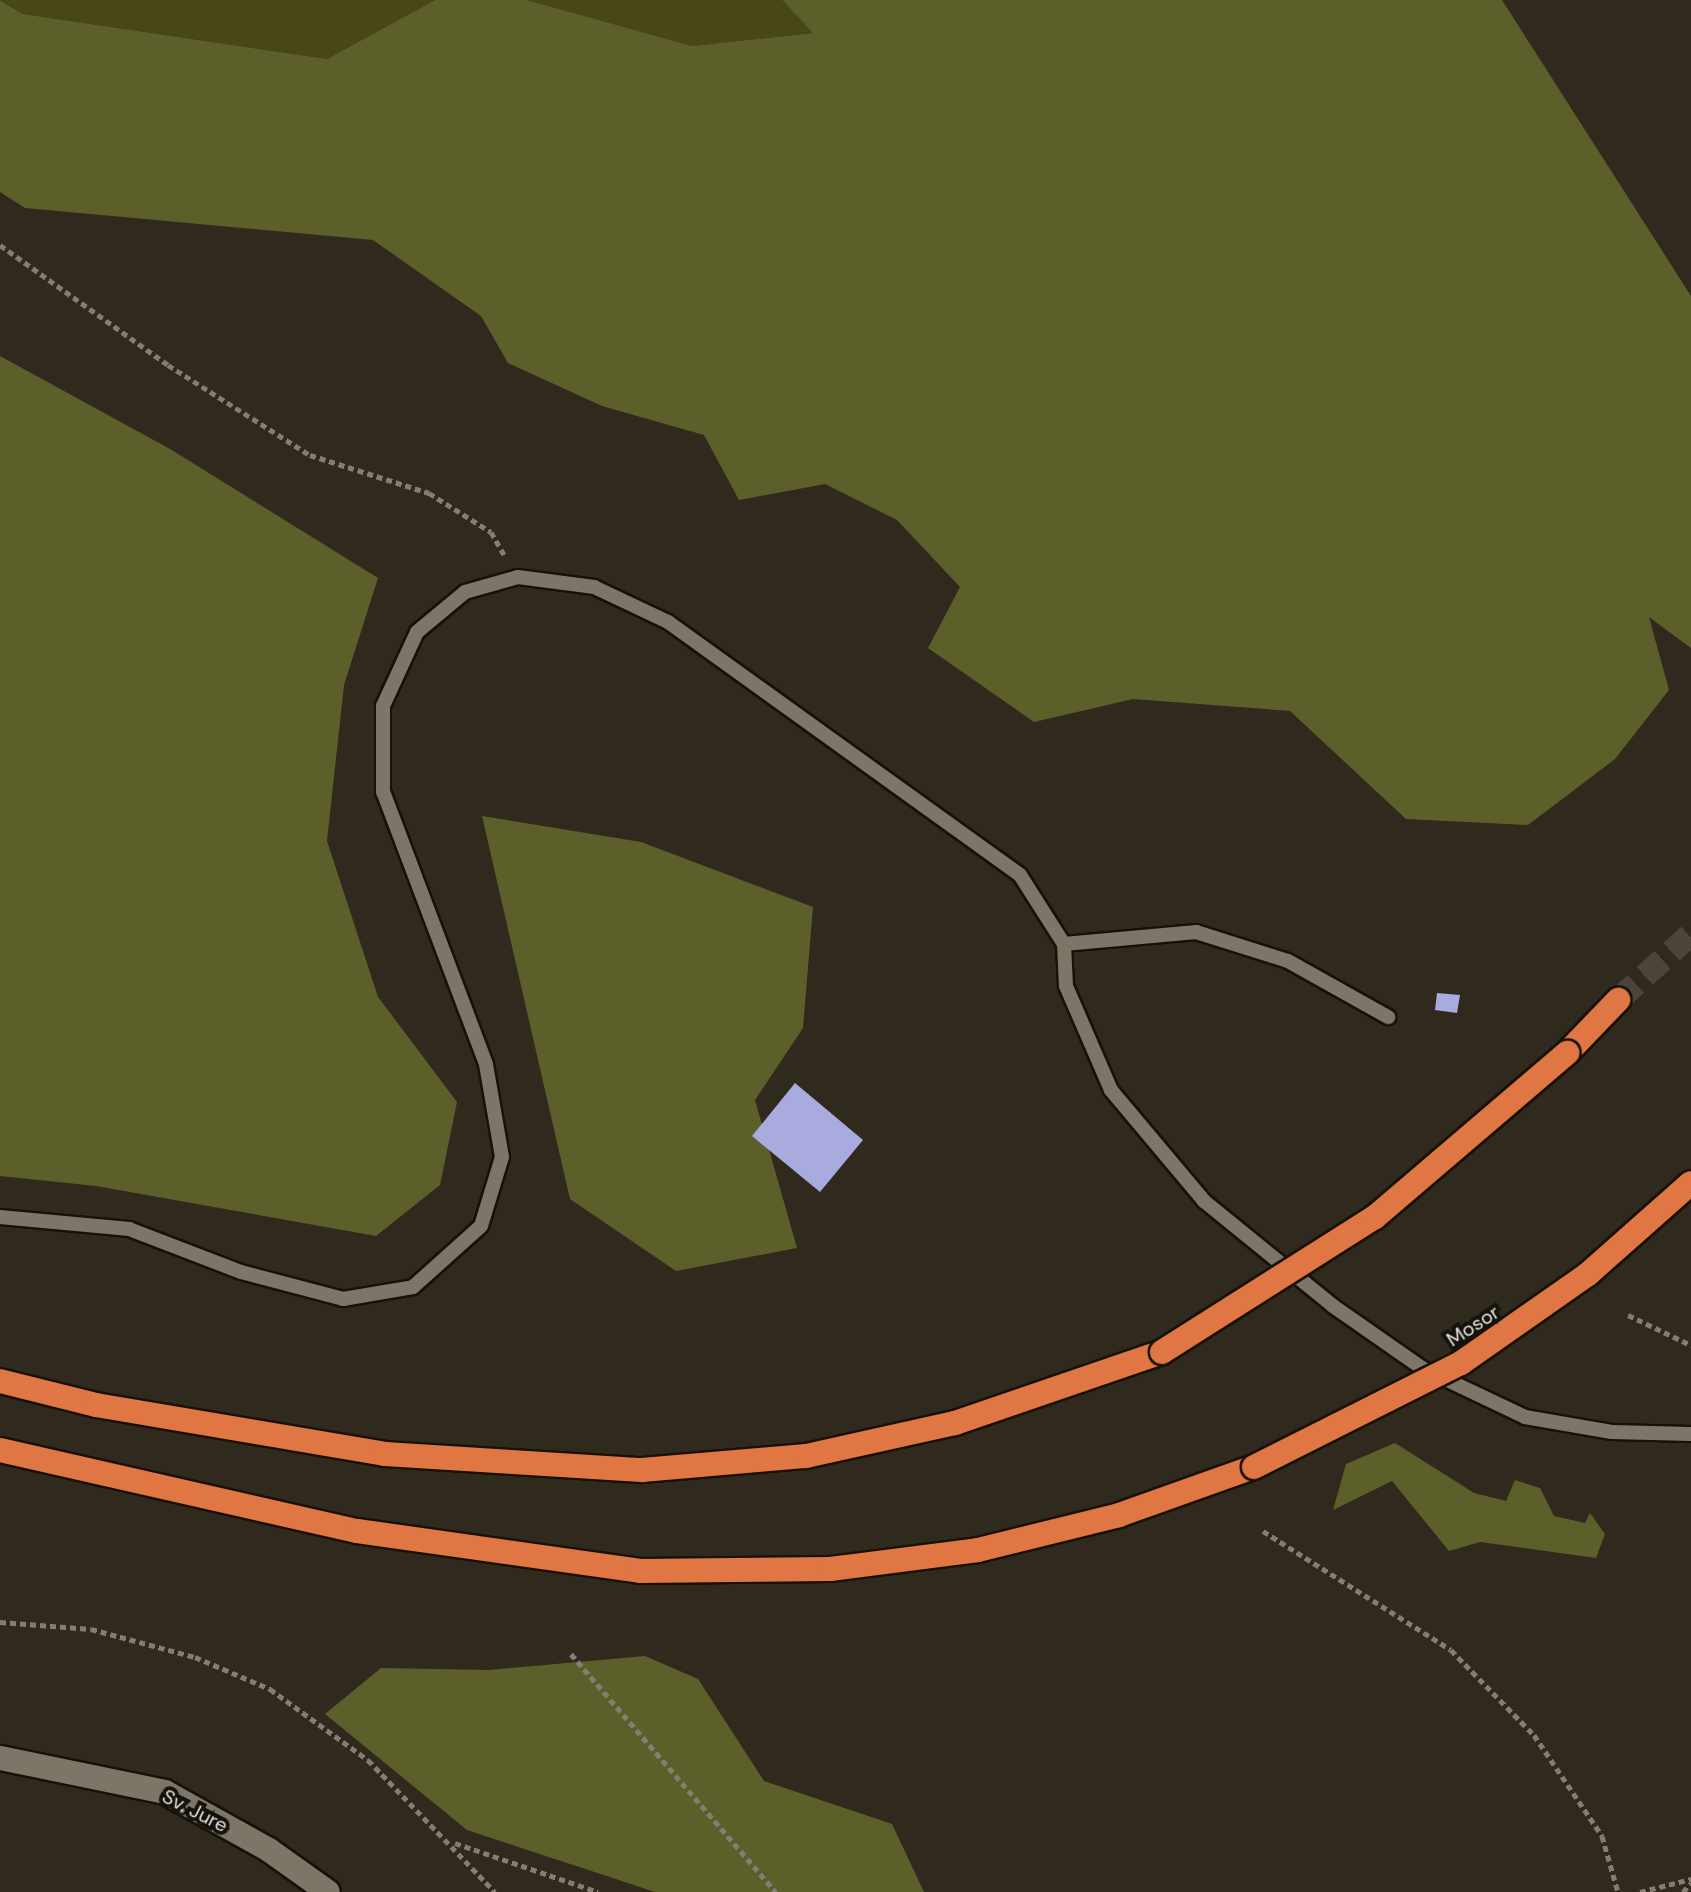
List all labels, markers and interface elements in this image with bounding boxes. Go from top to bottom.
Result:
street label: Mosor [1442,1300,1504,1352]
street label: Sv. Jure [158,1784,232,1838]

